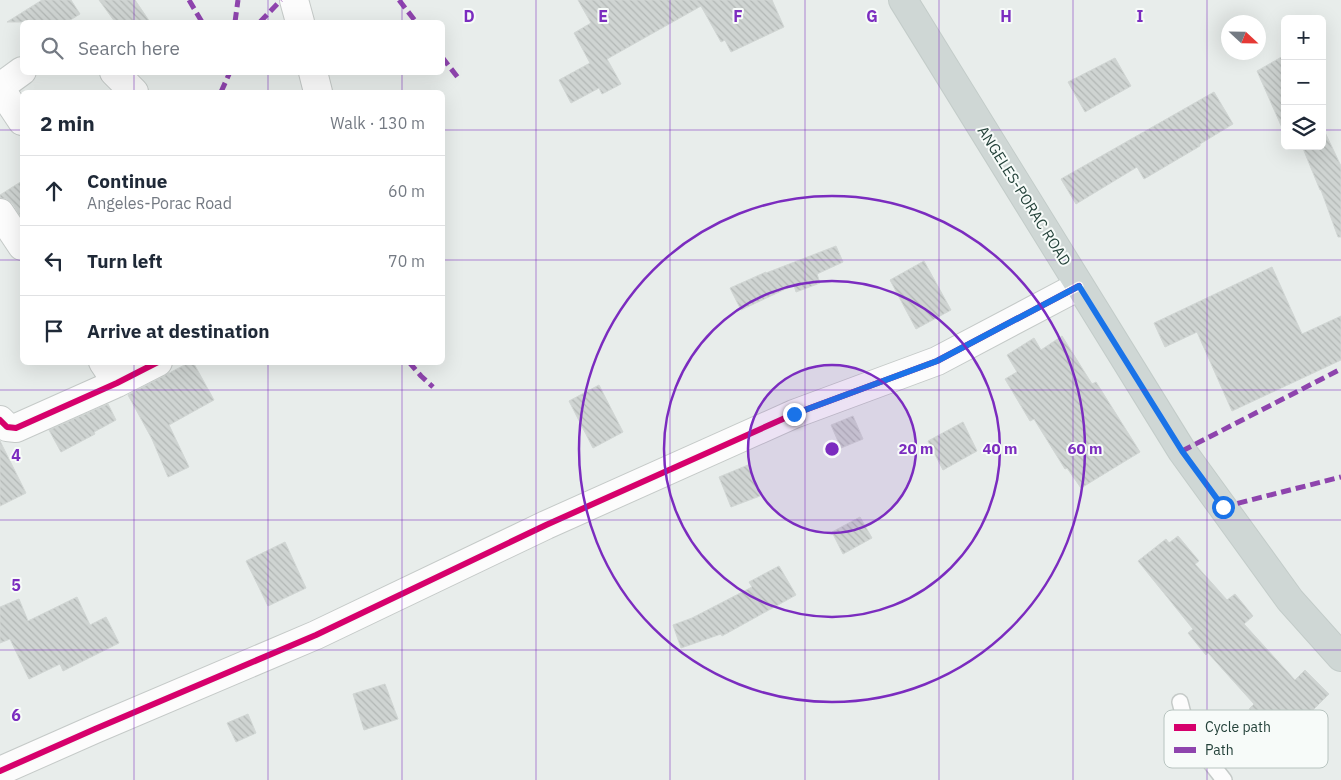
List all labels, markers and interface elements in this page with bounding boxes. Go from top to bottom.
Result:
text: D [463,6,475,26]
text: E [598,6,608,26]
text: F [733,6,743,26]
text: G [866,6,878,26]
text: H [1000,6,1012,26]
text: I [1137,6,1144,26]
north arrow [1221,15,1266,60]
map controls [1281,15,1326,150]
button: + [1281,15,1326,60]
search box [20,20,445,75]
icon: search [38,34,66,62]
text: Search here [78,36,180,60]
button: − [1281,60,1326,105]
button: layers [1281,105,1326,150]
text: 2 min [40,109,95,137]
text: Walk · 130 m [330,113,425,133]
street label: ANGELES-PORAC ROAD [974,122,1075,269]
text: Continue [87,169,167,193]
icon: ahead [40,177,68,205]
text: 60 m [388,181,425,201]
text: Angeles-Porac Road [87,193,232,213]
icon: left [40,247,68,275]
text: Turn left [87,249,163,273]
text: 70 m [388,251,425,271]
icon: arrive [40,317,68,345]
text: Arrive at destination [87,319,270,343]
route end [783,403,806,426]
text: 20 m [899,439,933,458]
text: 40 m [983,439,1017,458]
text: 60 m [1068,439,1102,458]
centre of rings [823,440,841,458]
text: 4 [11,445,21,465]
route start [1212,496,1235,519]
text: 5 [11,575,21,595]
text: 6 [11,705,21,725]
legend [1164,710,1328,768]
text: Cycle path [1205,718,1271,736]
text: Path [1205,741,1234,759]

